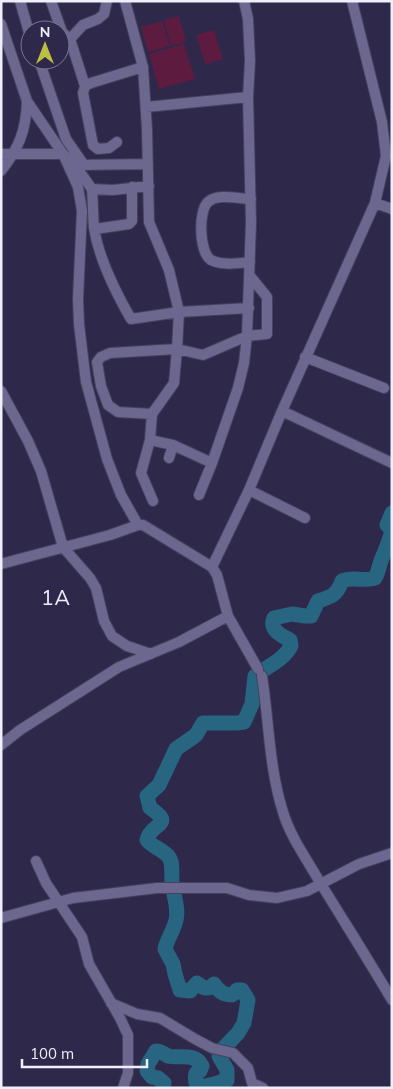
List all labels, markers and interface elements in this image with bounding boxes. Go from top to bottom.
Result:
north arrow [20,20,70,70]
text: N [40,23,50,41]
district label: 1A [41,584,71,610]
scale bar [22,1036,148,1068]
text: 100 m [30,1044,74,1063]

